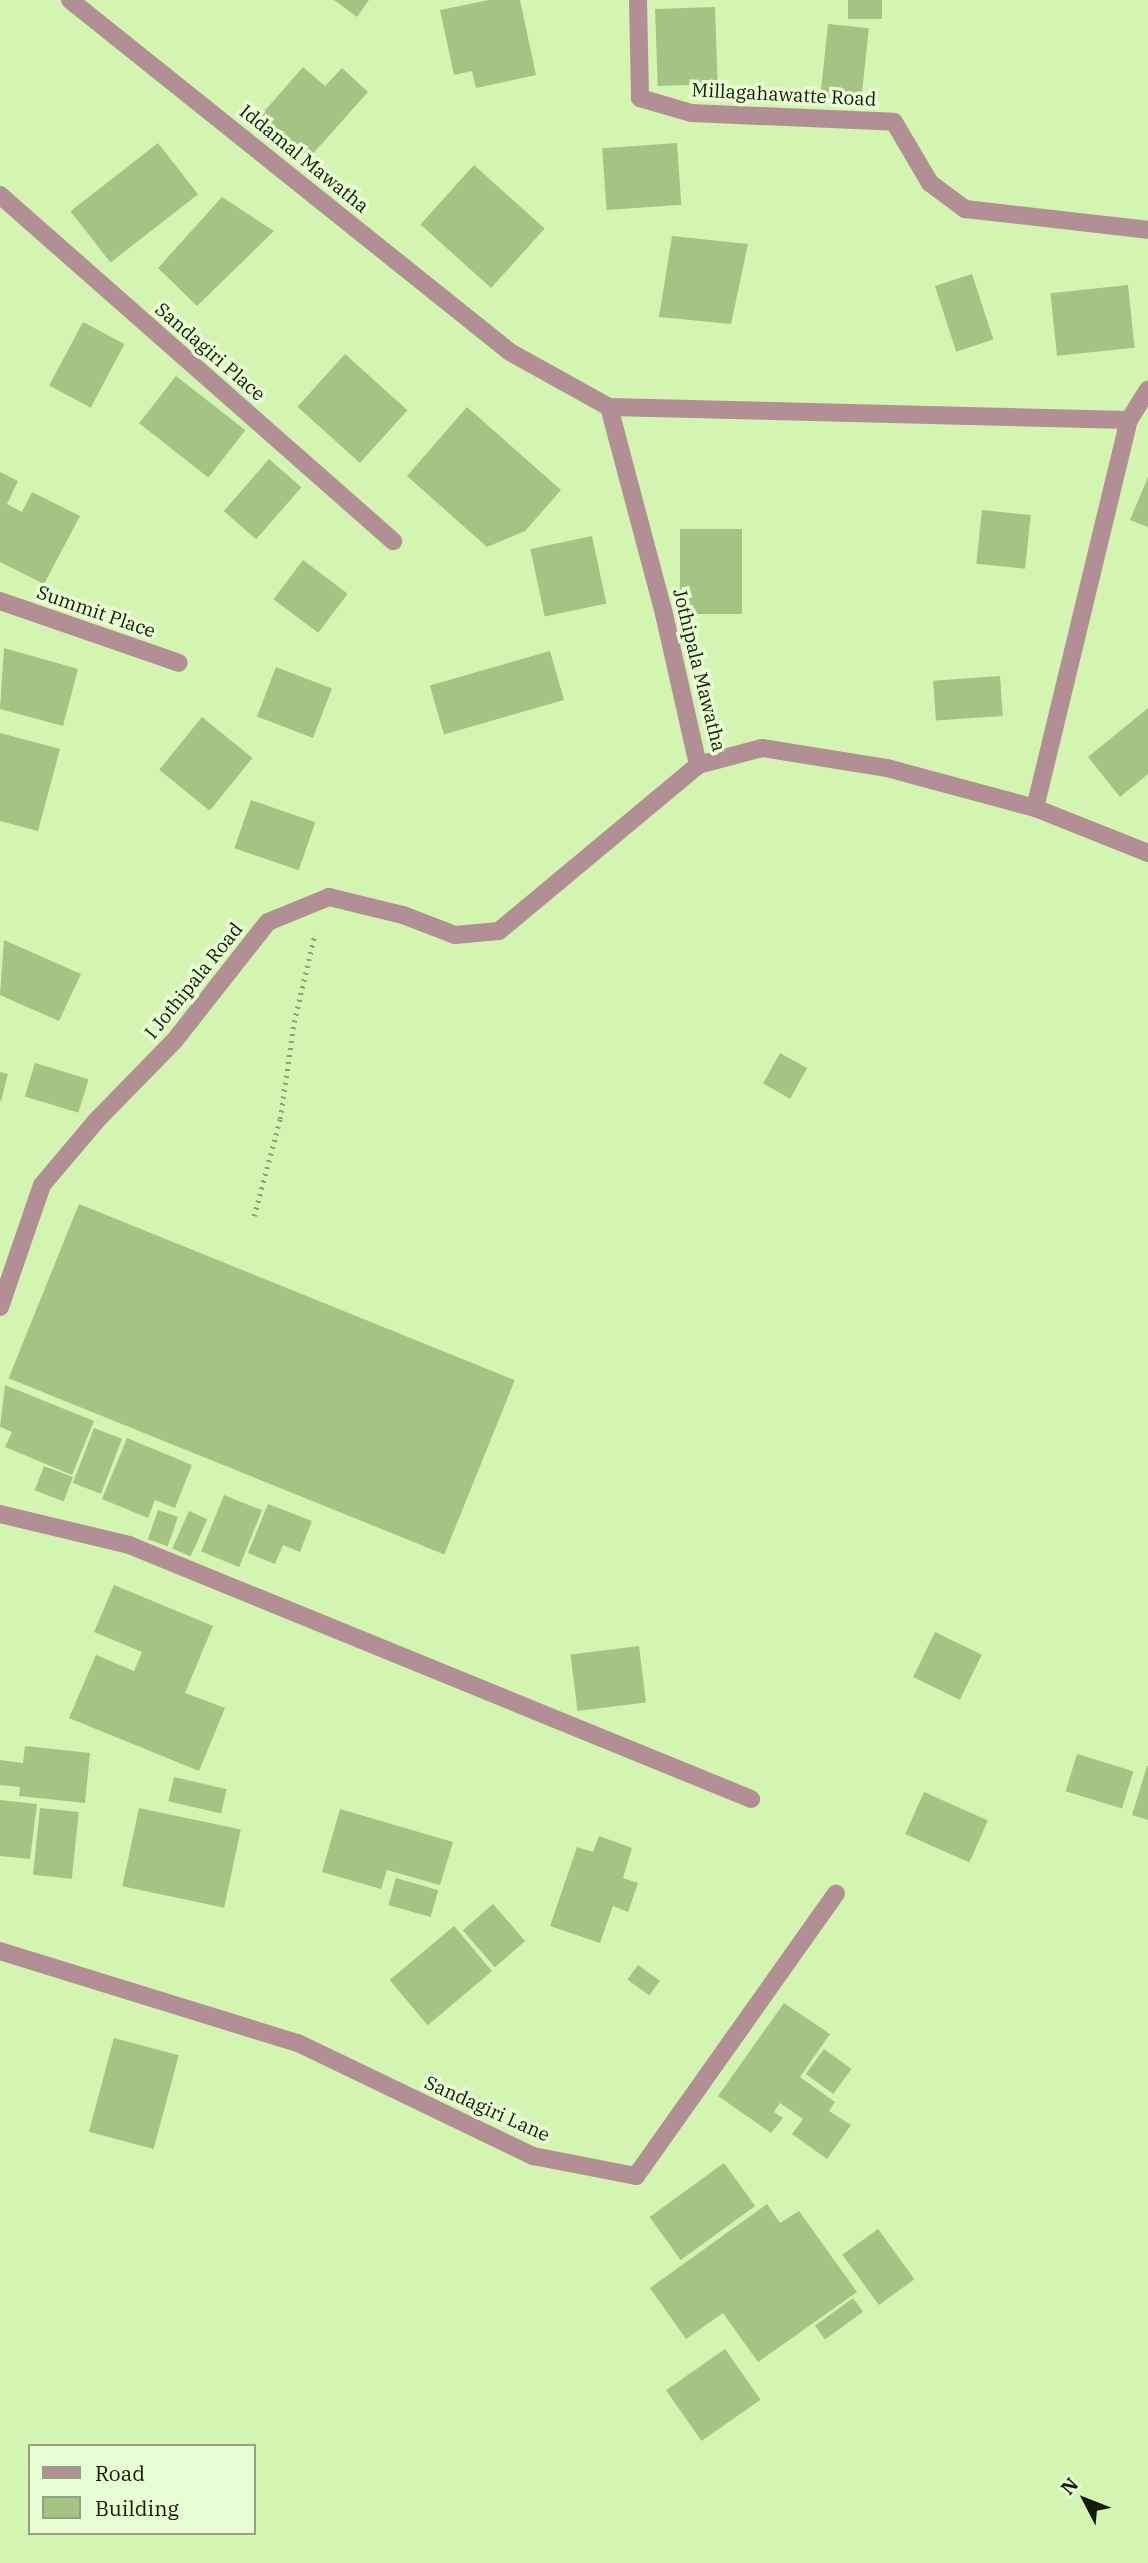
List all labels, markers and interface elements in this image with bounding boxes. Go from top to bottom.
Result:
street label: Millagahawatte Road [691,79,877,111]
street label: Iddamal Mawatha [235,100,373,218]
street label: Sandagiri Place [150,298,270,406]
street label: Summit Place [34,581,158,643]
street label: Jothipala Mawatha [668,586,730,754]
street label: I Jothipala Road [140,918,248,1044]
street label: Sandagiri Lane [421,2071,553,2147]
legend [28,2444,256,2535]
text: Road [95,2459,145,2487]
north arrow [1050,2465,1120,2535]
text: N [1055,2472,1083,2500]
text: Building [95,2494,179,2522]

